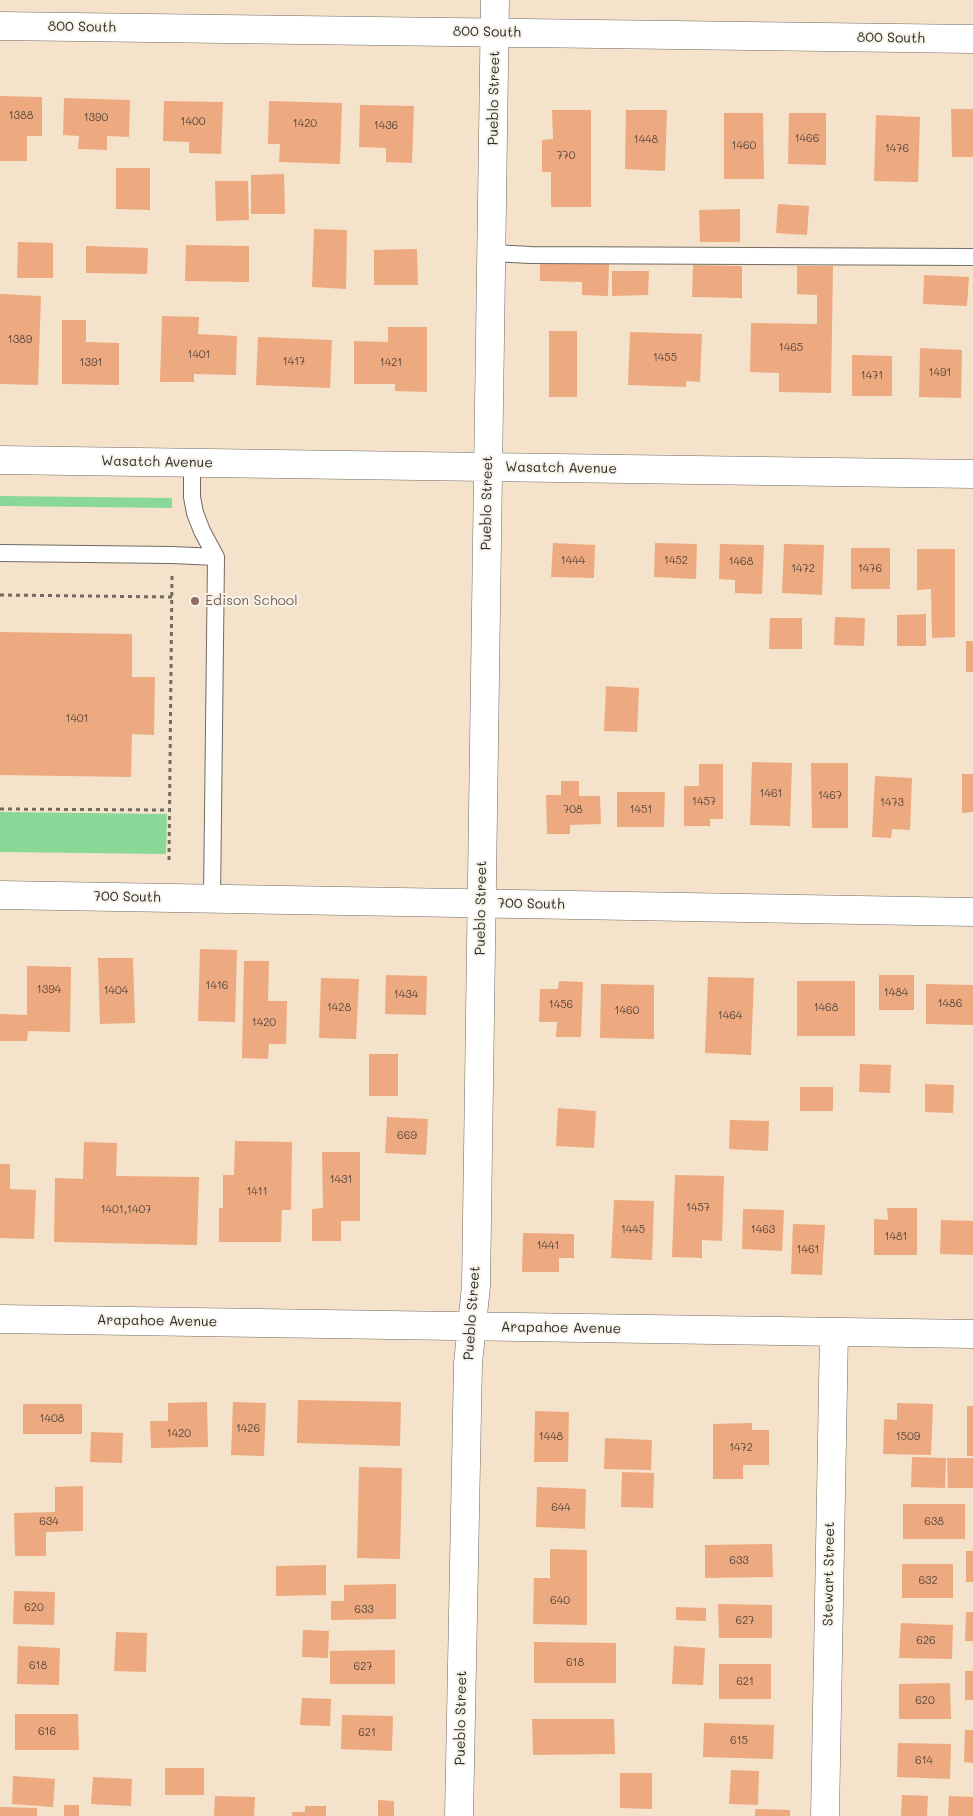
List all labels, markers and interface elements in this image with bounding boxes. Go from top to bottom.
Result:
street label: 800 South [48,18,116,36]
street label: 800 South [453,23,521,41]
street label: 800 South [857,29,925,47]
street label: Pueblo Street [485,51,503,145]
house number: 1388 [9,109,33,123]
house number: 1390 [84,111,108,125]
house number: 1400 [181,115,205,129]
house number: 1420 [293,117,317,131]
house number: 1436 [374,119,398,133]
house number: 1466 [795,132,819,146]
house number: 1448 [634,133,658,147]
house number: 1460 [732,139,756,153]
house number: 1476 [885,142,909,156]
house number: 770 [556,149,576,163]
house number: 1389 [8,333,32,347]
house number: 1465 [779,341,803,355]
house number: 1401 [187,348,211,362]
house number: 1455 [653,351,677,365]
house number: 1417 [283,355,305,369]
house number: 1391 [80,356,102,370]
house number: 1421 [380,356,402,370]
house number: 1491 [929,366,951,380]
house number: 1471 [861,369,883,383]
street label: Wasatch Avenue [101,453,213,471]
street label: Pueblo Street [478,456,496,550]
street label: Wasatch Avenue [505,459,617,477]
house number: 1444 [561,554,585,568]
house number: 1452 [664,554,688,568]
house number: 1468 [729,555,753,569]
house number: 1472 [791,562,815,576]
house number: 1476 [858,562,882,576]
place label: Edison School [205,593,298,609]
marker: Edison School [189,595,201,607]
house number: 1401 [65,712,89,726]
house number: 1461 [760,787,782,801]
house number: 1467 [818,789,842,803]
house number: 1457 [692,795,716,809]
house number: 1473 [880,796,904,810]
house number: 708 [563,803,583,817]
house number: 1451 [630,803,652,817]
street label: Pueblo Street [472,861,490,955]
street label: 700 South [93,888,161,906]
street label: 700 South [497,895,565,913]
house number: 1416 [206,979,228,993]
house number: 1394 [37,983,61,997]
house number: 1404 [104,984,128,998]
house number: 1484 [884,986,908,1000]
house number: 1434 [394,988,418,1002]
house number: 1486 [938,997,962,1011]
house number: 1456 [549,998,573,1012]
house number: 1428 [327,1001,351,1015]
house number: 1468 [814,1001,838,1015]
house number: 1460 [615,1004,639,1018]
house number: 1464 [718,1009,742,1023]
house number: 1420 [252,1016,276,1030]
house number: 669 [397,1129,417,1143]
house number: 1431 [330,1173,352,1187]
house number: 1411 [246,1185,268,1199]
house number: 1457 [686,1201,710,1215]
house number: 1401,1407 [101,1203,151,1217]
house number: 1445 [621,1223,645,1237]
house number: 1463 [751,1223,775,1237]
house number: 1481 [885,1230,907,1244]
house number: 1441 [537,1239,559,1253]
house number: 1461 [797,1243,819,1257]
street label: Pueblo Street [460,1265,484,1361]
street label: Arapahoe Avenue [97,1312,217,1330]
street label: Arapahoe Avenue [501,1319,621,1337]
house number: 1408 [40,1412,64,1426]
house number: 1426 [236,1422,260,1436]
house number: 1420 [167,1427,191,1441]
house number: 1448 [539,1430,563,1444]
house number: 1509 [896,1430,920,1444]
house number: 1472 [729,1441,753,1455]
house number: 644 [551,1501,571,1515]
house number: 634 [39,1515,59,1529]
house number: 638 [924,1515,944,1529]
street label: Stewart Street [820,1522,838,1626]
house number: 633 [729,1554,749,1568]
house number: 632 [918,1574,938,1588]
house number: 640 [550,1594,570,1608]
house number: 620 [24,1601,44,1615]
house number: 633 [354,1603,374,1617]
house number: 627 [736,1614,754,1628]
house number: 626 [916,1634,936,1648]
house number: 618 [566,1656,584,1670]
house number: 618 [29,1659,47,1673]
house number: 627 [354,1660,372,1674]
street label: Pueblo Street [452,1671,470,1765]
house number: 621 [736,1675,754,1689]
house number: 620 [915,1694,935,1708]
house number: 616 [38,1725,56,1739]
house number: 621 [358,1726,376,1740]
house number: 615 [730,1734,748,1748]
house number: 614 [915,1754,933,1768]

